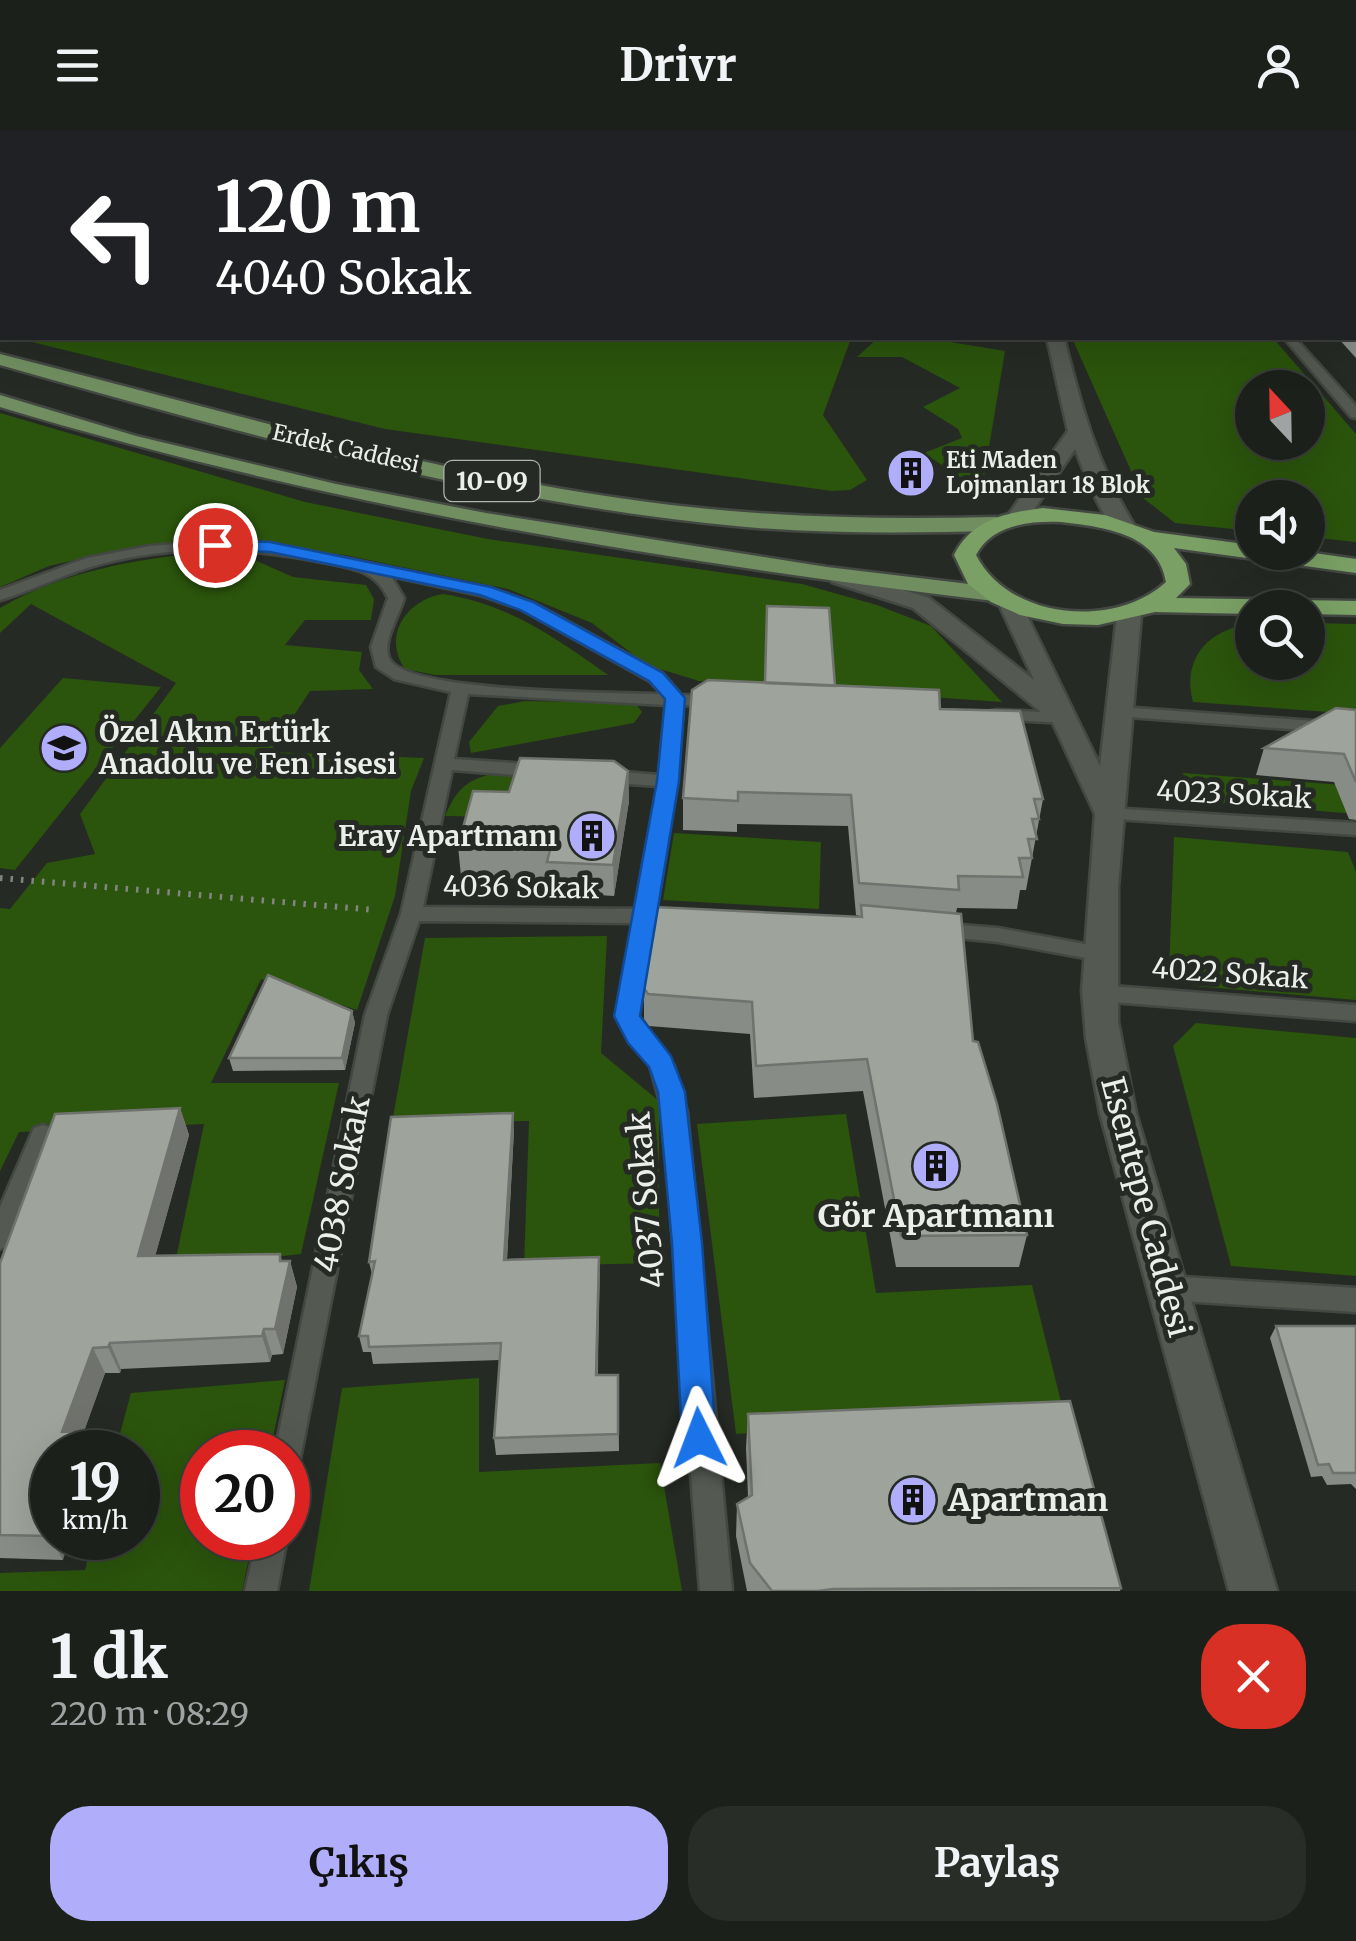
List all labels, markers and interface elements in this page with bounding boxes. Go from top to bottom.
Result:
text: Drivr [619,37,737,93]
icon: menu [50,38,105,93]
icon: person [1251,38,1306,93]
text: 120 m [215,163,420,251]
icon: left [50,170,180,300]
text: 4040 Sokak [215,250,472,306]
north arrow [1235,370,1325,460]
map controls [1235,370,1325,680]
street label: Erdek Caddesi [270,418,422,478]
place label: Eti Maden Lojmanları 18 Blok [946,446,1151,499]
building icon: Eti Maden Lojmanları 18 Blok [885,447,937,499]
road number: 10-09 [444,461,540,501]
button: sound [1235,480,1325,570]
pin [173,503,258,588]
icon: arrive [188,518,243,573]
button: search [1235,590,1325,680]
place label: Özel Akın Ertürk Anadolu ve Fen Lisesi [98,714,397,782]
school or university icon: Özel Akın Ertürk Anadolu ve Fen Lisesi [38,722,90,774]
street label: 4023 Sokak [1155,772,1313,816]
building icon: Eray Apartmanı [566,810,618,862]
place label: Eray Apartmanı [338,818,557,854]
street label: 4036 Sokak [443,868,600,906]
street label: 4022 Sokak [1150,950,1310,996]
street label: Esentepe Caddesi [1092,1073,1200,1341]
street label: 4038 Sokak [305,1092,379,1275]
street label: 4037 Sokak [618,1109,674,1290]
building icon: Gör Apartmanı [910,1140,962,1192]
place label: Gör Apartmanı [818,1196,1054,1236]
position arrow [647,1386,751,1490]
speed limit sign: 20 [180,1430,310,1560]
text: 19 [69,1451,121,1514]
building icon: Apartman [887,1474,939,1526]
place label: Apartman [947,1480,1108,1520]
text: km/h [62,1504,128,1536]
text: 1 dk [50,1619,168,1694]
button: close [1201,1624,1306,1729]
text: 220 m · 08:29 [50,1694,249,1734]
button: Çıkış [50,1806,668,1921]
button: Paylaş [688,1806,1306,1921]

